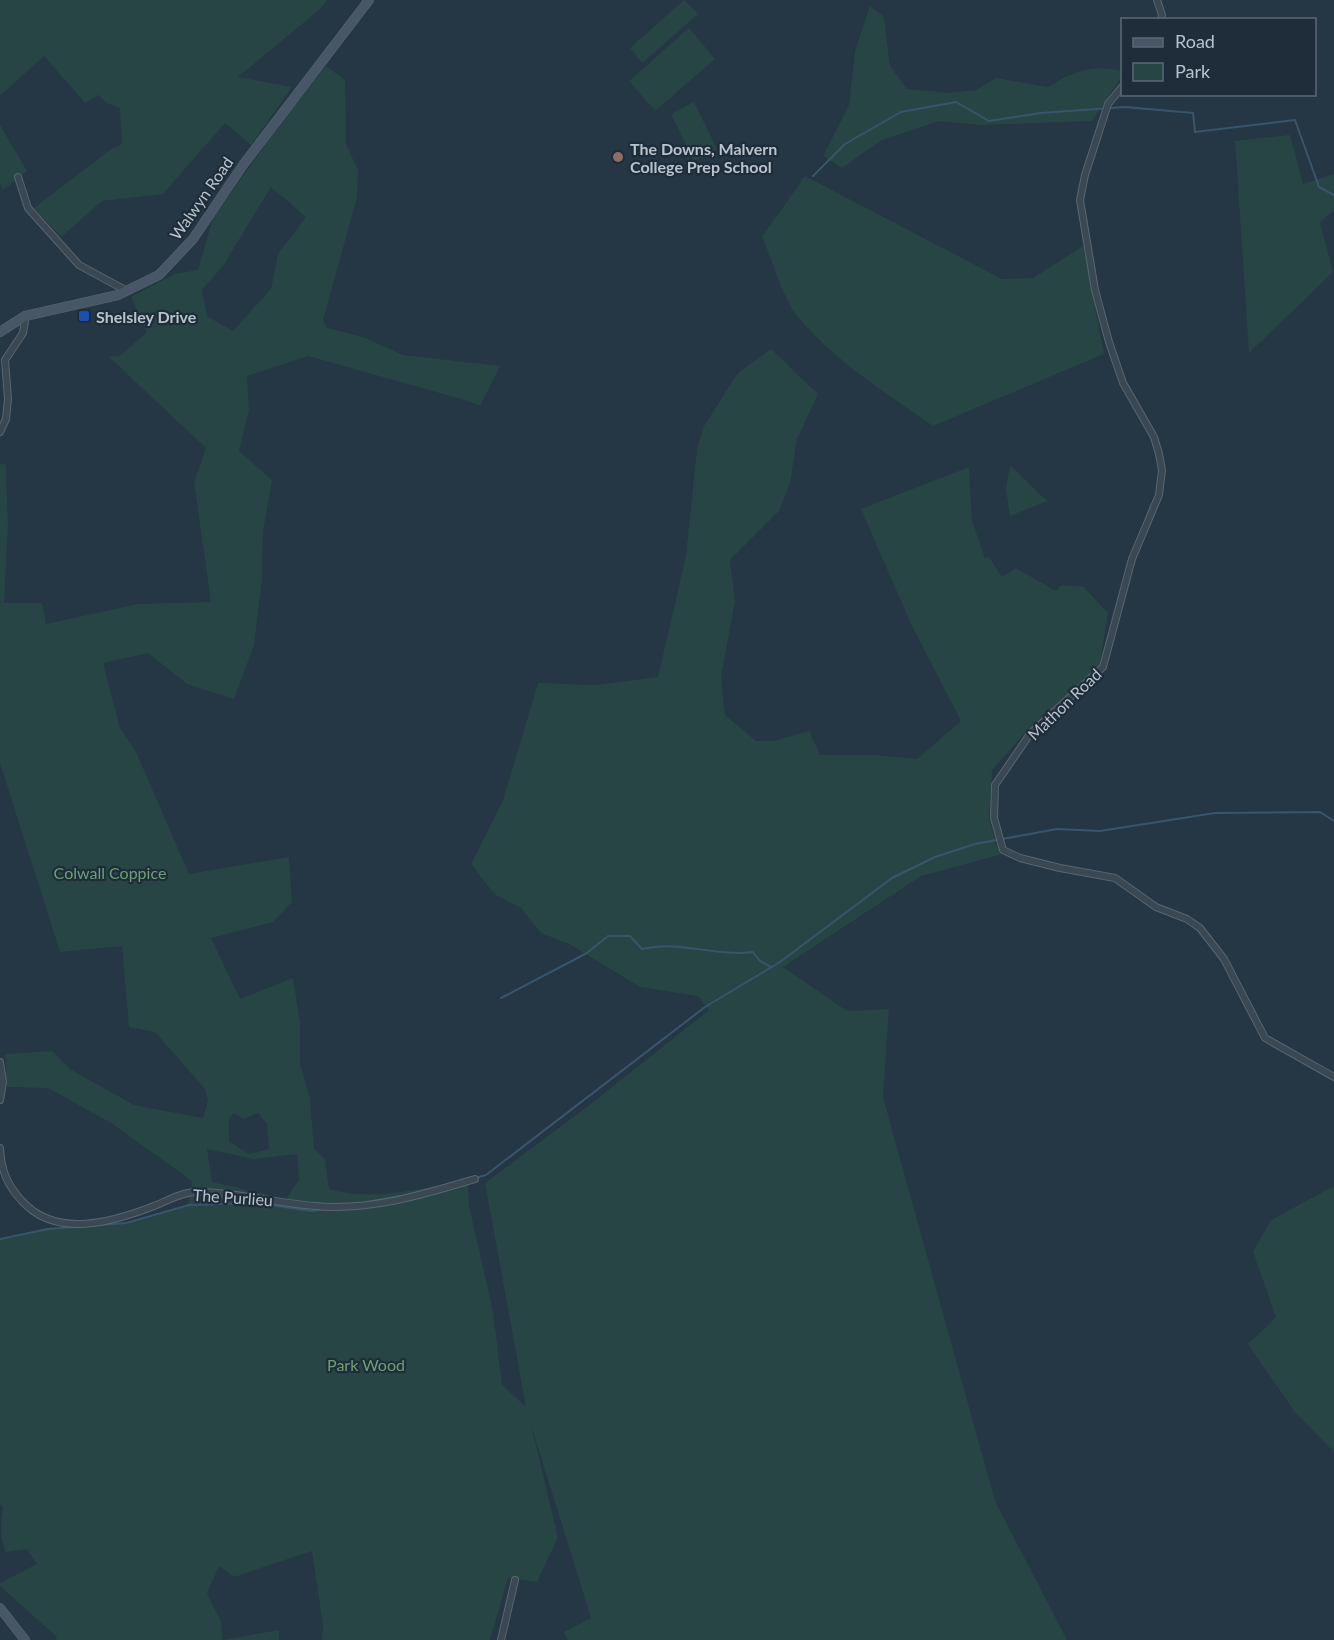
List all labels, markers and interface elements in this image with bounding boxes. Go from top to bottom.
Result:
legend [1121,18,1316,96]
text: Road [1175,30,1215,52]
text: Park [1175,60,1211,82]
place label: The Downs, Malvern College Prep School [630,139,777,176]
marker: The Downs, Malvern College Prep School [611,150,625,164]
street label: Walwyn Road [165,153,237,243]
place label: Shelsley Drive [96,307,197,326]
marker: Shelsley Drive [77,309,91,323]
street label: Mathon Road [1023,664,1105,744]
park label: Colwall Coppice [54,863,166,882]
street label: The Purlieu [192,1185,274,1209]
park label: Park Wood [327,1355,405,1374]

